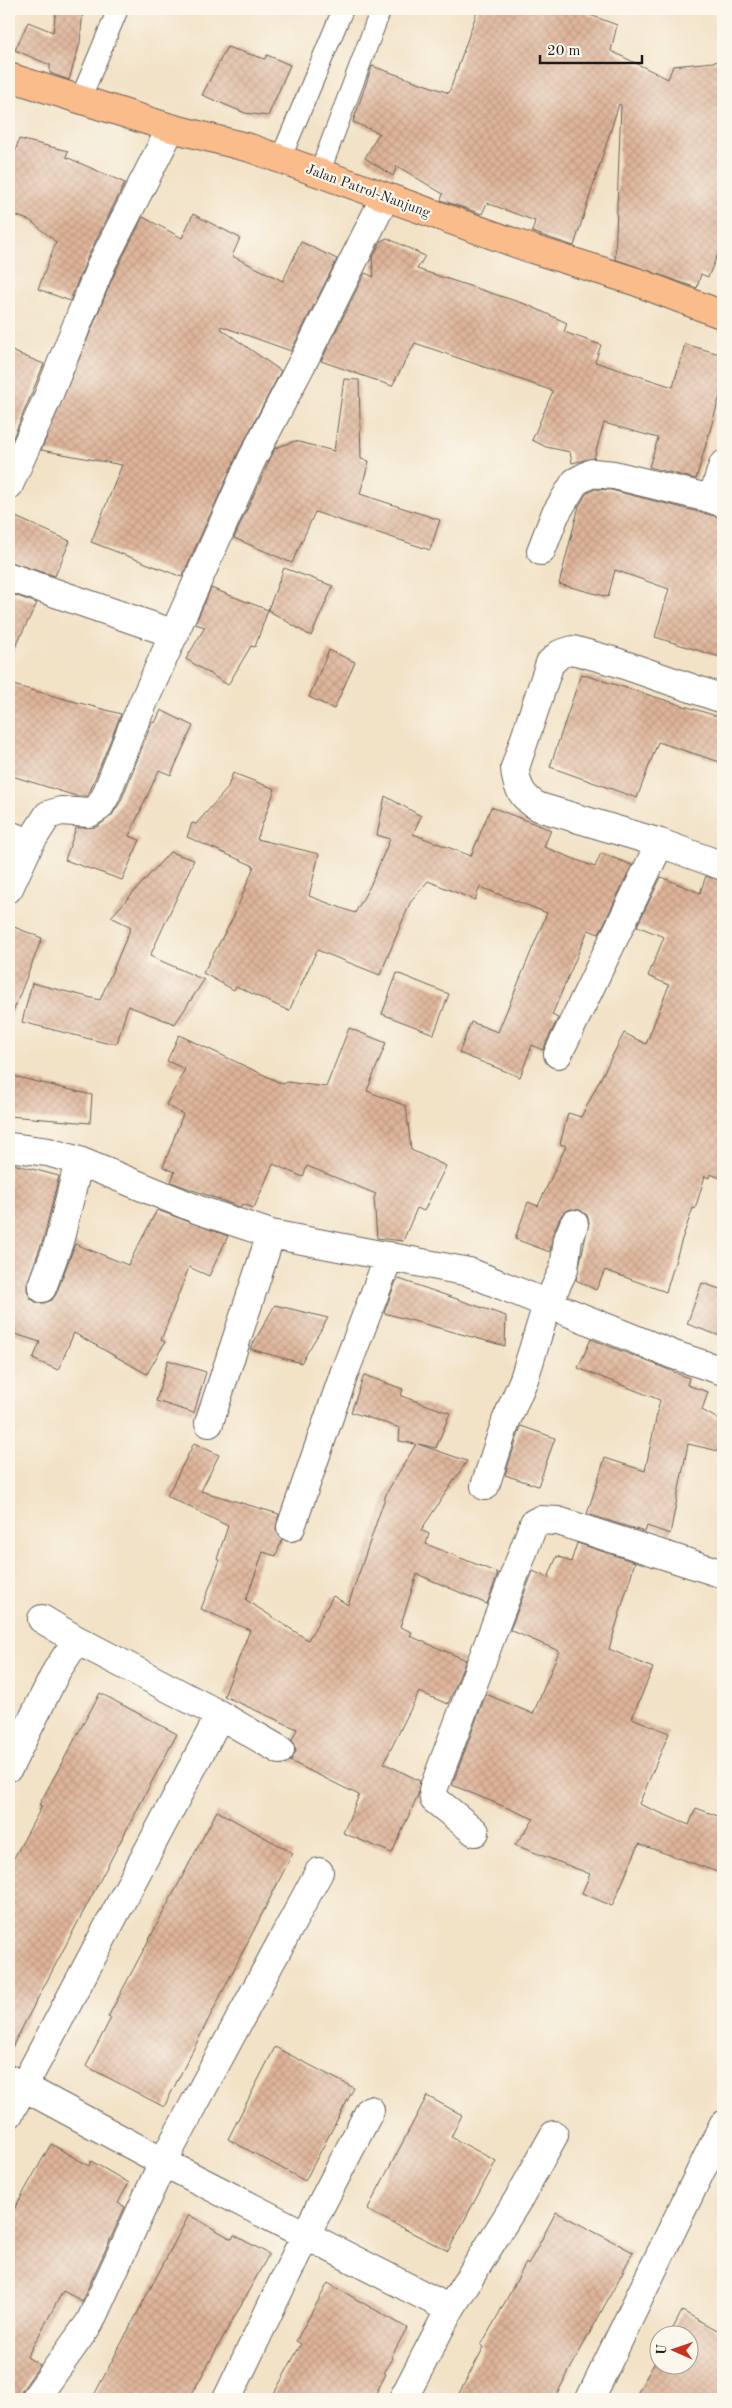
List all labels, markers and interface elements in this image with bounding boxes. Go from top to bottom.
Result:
scale bar [540,32,642,64]
text: 20 m [547,44,581,59]
street label: Jalan Patrol-Nanjung [304,162,433,220]
north arrow [650,2326,700,2376]
text: U [655,2344,669,2355]

